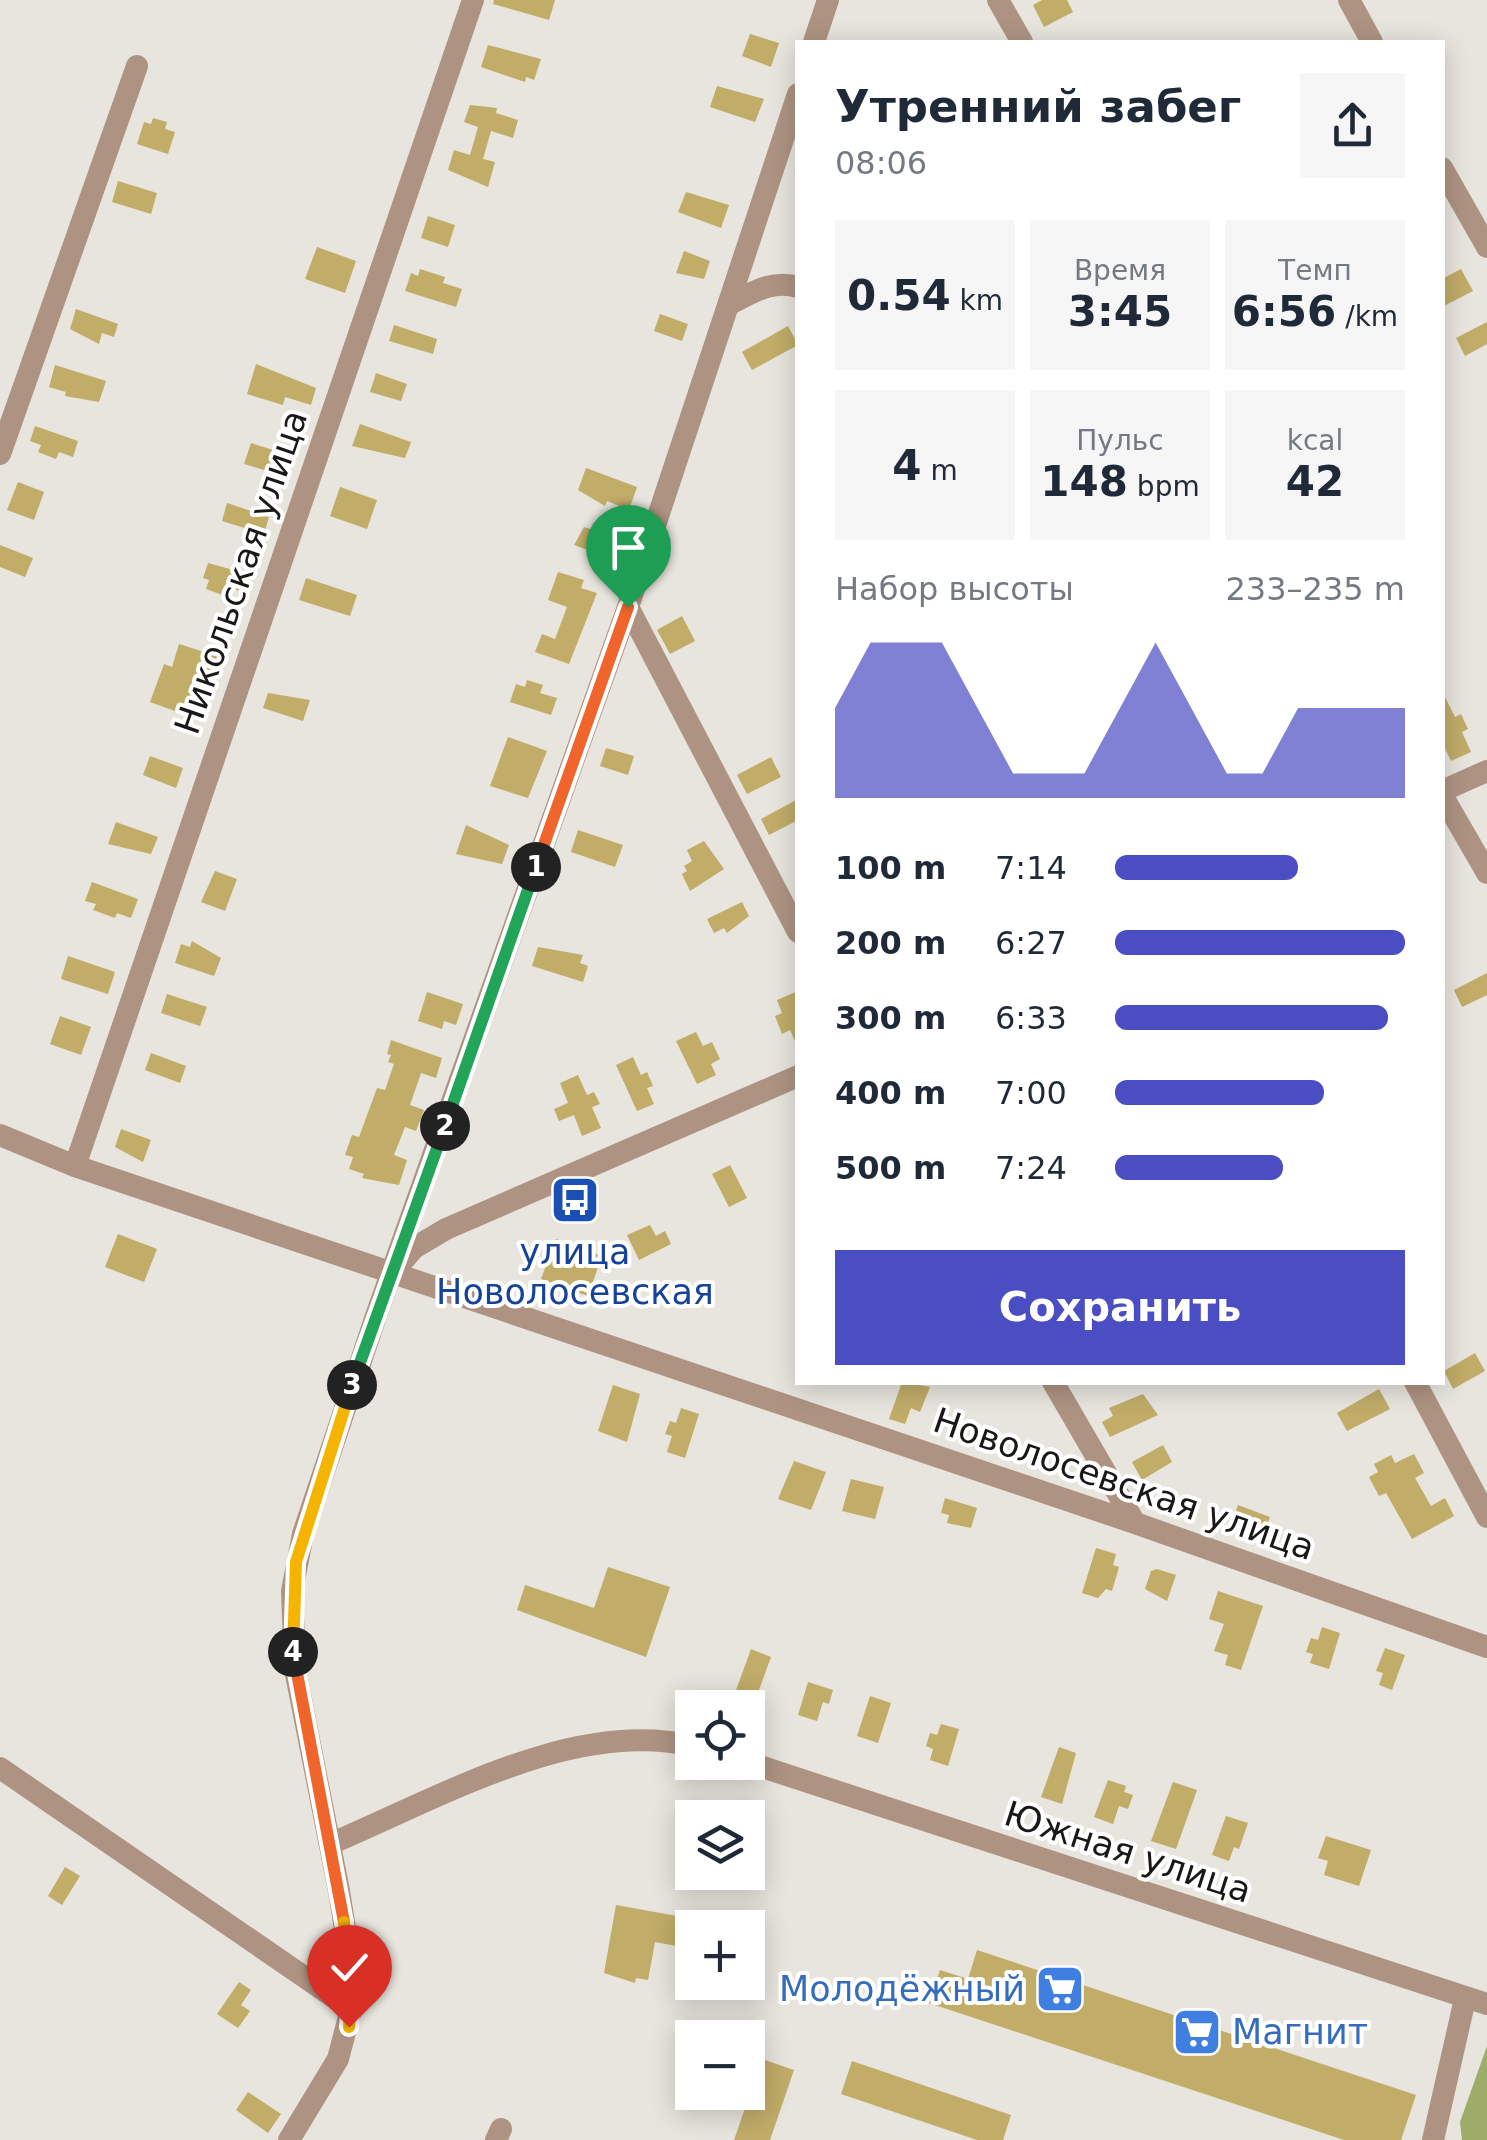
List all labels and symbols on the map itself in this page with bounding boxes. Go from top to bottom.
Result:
street label: Никольская улица [167,405,315,739]
pin [586,505,671,608]
pin: 1 [511,842,561,892]
pin: 2 [420,1101,470,1151]
bus stop icon: улица Новолосевская [549,1174,601,1226]
place label: улица Новолосевская [436,1232,714,1312]
pin: 3 [327,1360,377,1410]
street label: Новолосевская улица [928,1400,1320,1568]
pin: 4 [268,1627,318,1677]
street label: Южная улица [1000,1793,1256,1911]
pin [307,1925,392,2028]
supermarket icon: Молодёжный [1034,1963,1086,2015]
place label: Молодёжный [779,1969,1025,2009]
supermarket icon: Магнит [1171,2006,1223,2058]
place label: Магнит [1232,2012,1368,2052]

